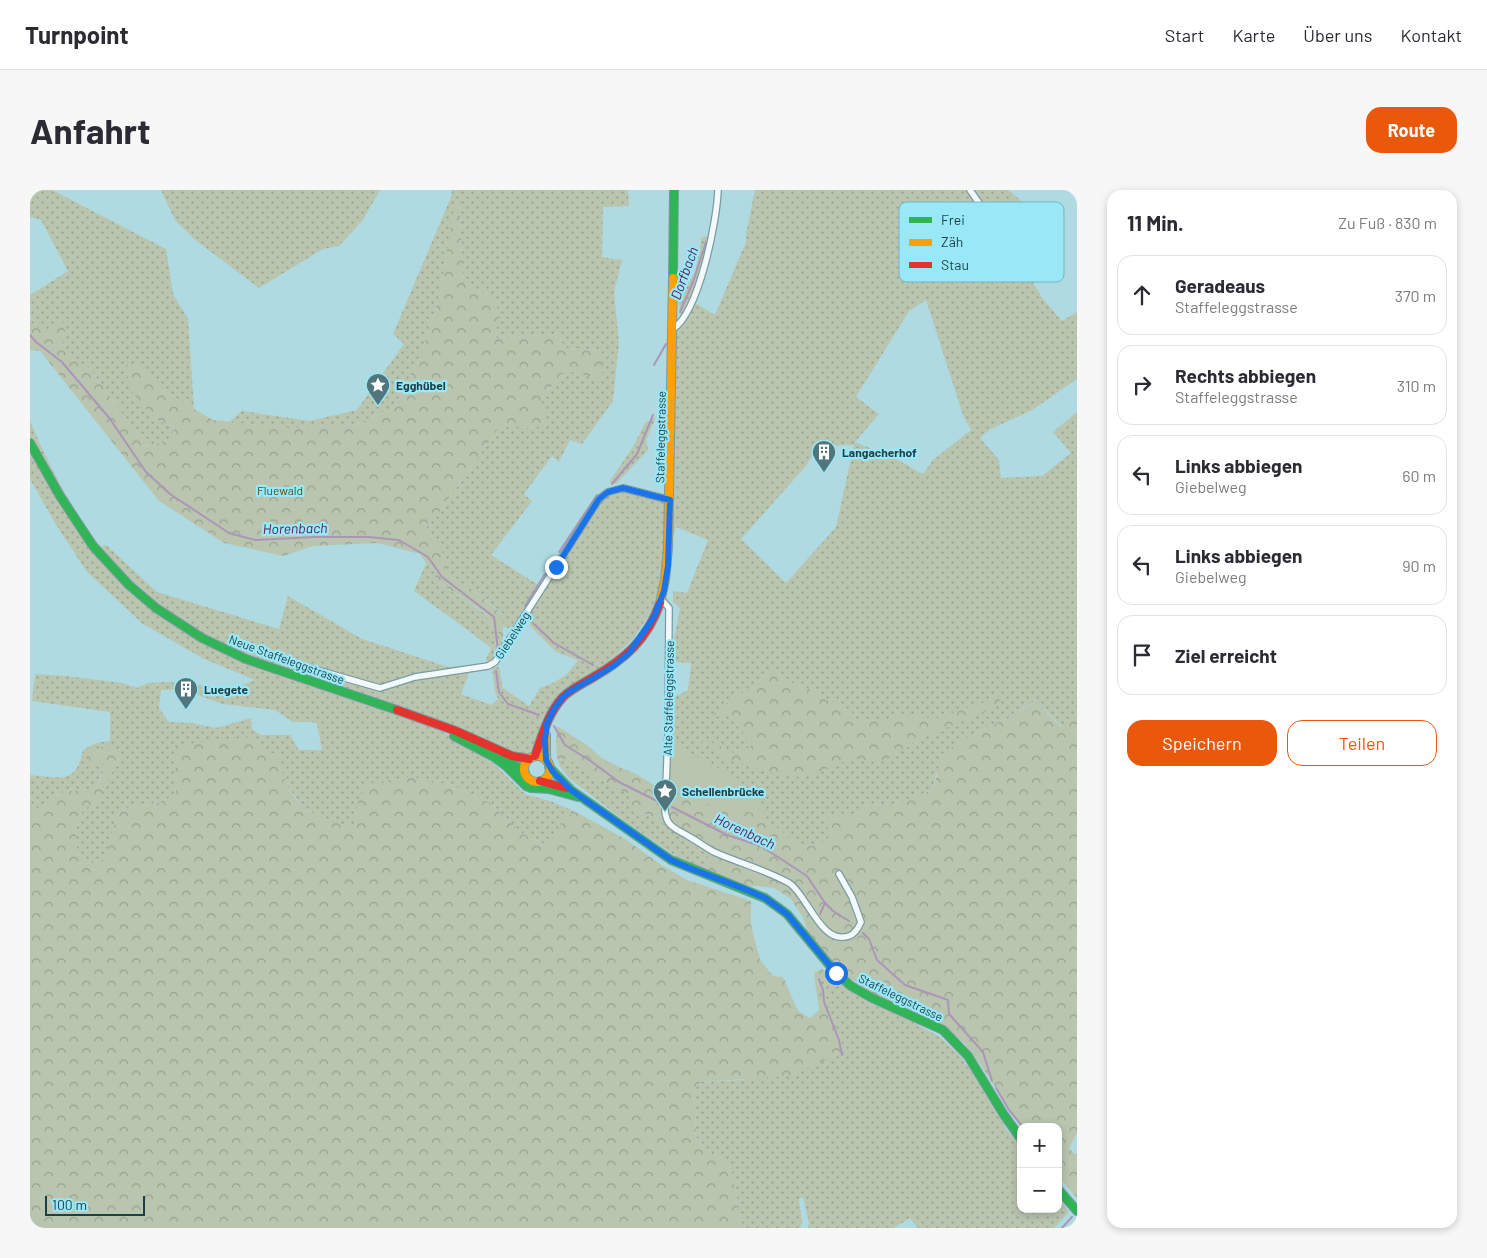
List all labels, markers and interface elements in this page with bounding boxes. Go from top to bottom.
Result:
text: Turnpoint [25,20,129,49]
text: Start [1165,24,1204,46]
text: Karte [1232,24,1275,46]
text: Über uns [1303,24,1372,46]
text: Kontakt [1400,24,1462,46]
button: Route [1366,107,1457,153]
text: Anfahrt [30,109,150,151]
legend [899,202,1064,282]
text: 11 Min. [1127,210,1184,235]
text: Frei [941,211,965,228]
text: Zu Fuß · 830 m [1338,213,1437,232]
text: Zäh [941,233,963,250]
water label: Dorfbach [667,244,701,302]
text: Stau [941,256,969,273]
text: Geradeaus [1175,274,1265,297]
icon: ahead [1128,281,1156,309]
text: 370 m [1395,286,1436,305]
text: Staffeleggstrasse [1175,297,1298,316]
text: Rechts abbiegen [1175,364,1316,387]
icon: right [1128,371,1156,399]
place icon: Egghübel [365,372,391,406]
text: 310 m [1397,376,1436,395]
place label: Egghübel [396,378,446,392]
text: Staffeleggstrasse [1175,387,1298,406]
street label: Staffeleggstrasse [652,391,668,483]
building icon: Langacherhof [811,439,837,473]
place label: Langacherhof [842,445,917,459]
text: Links abbiegen [1175,454,1302,477]
icon: left [1128,461,1156,489]
text: 60 m [1402,466,1436,485]
text: Giebelweg [1175,477,1247,496]
park label: Fluewald [257,483,303,497]
water label: Horenbach [262,519,328,537]
text: Links abbiegen [1175,544,1302,567]
icon: left [1128,551,1156,579]
route end [545,556,568,579]
text: 90 m [1402,556,1436,575]
text: Giebelweg [1175,567,1247,586]
street label: Giebelweg [492,609,532,661]
street label: Neue Staffeleggstrasse [227,632,347,686]
street label: Alte Staffeleggstrasse [660,640,676,756]
icon: arrive [1128,641,1156,669]
text: Ziel erreicht [1175,644,1277,667]
building icon: Luegete [173,676,199,710]
place label: Luegete [204,682,249,696]
button: Speichern [1127,720,1277,766]
button: Teilen [1287,720,1437,766]
place icon: Schellenbrücke [652,778,678,812]
place label: Schellenbrücke [682,784,765,798]
water label: Horenbach [712,810,778,852]
route start [825,962,848,985]
street label: Staffeleggstrasse [857,971,945,1023]
map controls [1017,1123,1062,1213]
button: + [1017,1123,1062,1168]
button: − [1017,1168,1062,1213]
scale bar [45,1193,145,1216]
text: 100 m [52,1196,87,1213]

